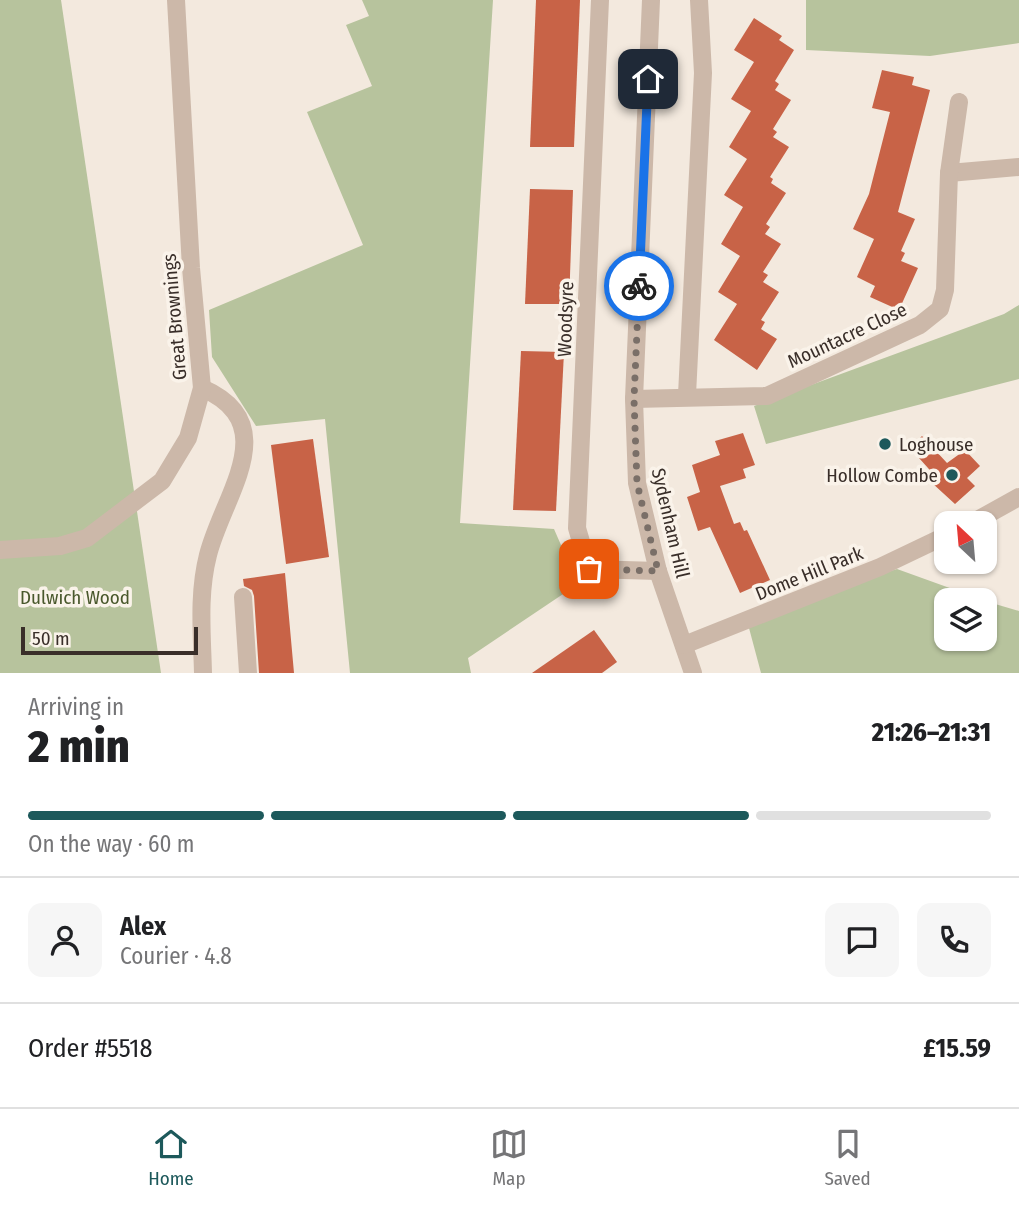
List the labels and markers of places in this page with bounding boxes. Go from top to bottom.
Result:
pin [618,49,678,109]
place label: Loghouse [899,433,973,456]
marker: Loghouse [877,436,893,452]
place label: Hollow Combe [826,464,938,487]
marker: Hollow Combe [944,467,960,483]
pin [559,539,619,599]

